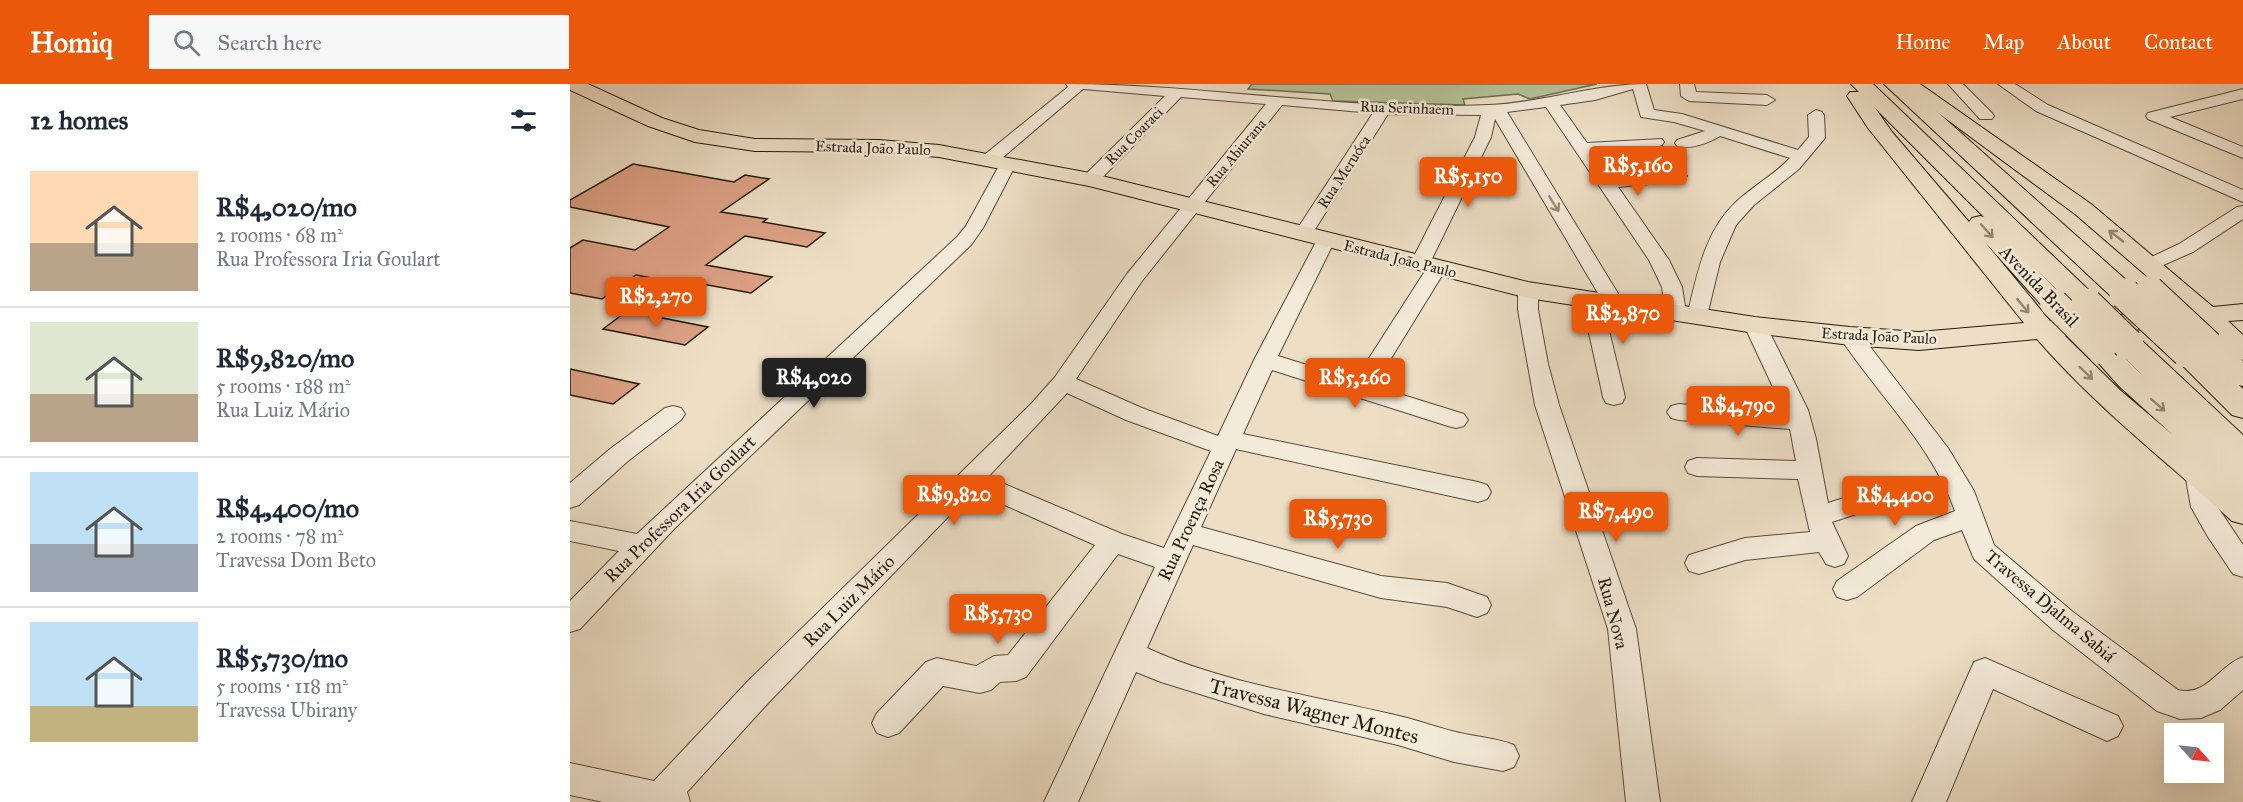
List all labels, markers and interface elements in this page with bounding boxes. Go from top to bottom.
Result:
search box [149,15,569,69]
text: Homiq [30,25,113,60]
icon: search [170,26,203,59]
text: Search here [218,29,322,56]
text: Home [1895,29,1950,55]
text: Map [1983,29,2024,55]
text: About [2057,29,2111,55]
text: Contact [2144,29,2213,55]
street label: Rua Serinhaem [1360,97,1455,119]
street label: Rua Coaraci [1101,103,1167,169]
text: 12 homes [30,104,128,136]
icon: filters [507,104,540,137]
street label: Rua Abiurana [1202,115,1270,191]
street label: Rua Meruóca [1314,131,1375,212]
street label: Estrada João Paulo [815,137,931,160]
pin: R$5,160 [1583,146,1693,197]
text: R$5,160 [1603,153,1673,177]
pin: R$5,150 [1413,157,1523,208]
text: R$5,150 [1434,164,1502,188]
text: R$4,020/mo [216,191,357,223]
icon: home [78,195,150,267]
one-way arrow [1548,195,1561,212]
text: 2 rooms · 68 m² [216,223,343,247]
one-way arrow [1980,223,1994,238]
one-way arrow [2108,229,2124,242]
street label: Estrada João Paulo [1342,236,1459,283]
street label: Avenida Brasil [1994,240,2083,332]
text: Rua Professora Iria Goulart [216,247,440,271]
pin: R$2,270 [601,277,711,328]
text: R$2,270 [619,284,693,308]
pin: R$2,870 [1568,294,1678,345]
one-way arrow [2016,298,2030,313]
text: R$2,870 [1586,301,1660,325]
street label: Estrada João Paulo [1821,324,1937,349]
text: R$9,820/mo [216,342,354,374]
icon: home [78,346,150,418]
pin: R$4,020 [759,358,869,409]
pin: R$5,260 [1300,358,1410,409]
text: R$4,020 [776,365,852,389]
text: R$5,260 [1319,365,1391,389]
one-way arrow [2078,366,2093,380]
text: 5 rooms · 188 m² [216,374,351,398]
pin: R$4,790 [1683,386,1793,437]
text: R$4,790 [1701,393,1775,417]
text: Rua Luiz Mário [216,398,350,422]
one-way arrow [2150,398,2165,412]
street label: Rua Professora Iria Goulart [600,431,761,587]
street label: Rua Proença Rosa [1153,455,1229,584]
pin: R$9,820 [899,475,1009,526]
pin: R$4,400 [1840,476,1950,527]
text: R$9,820 [917,482,991,506]
text: R$4,400 [1856,483,1934,507]
text: R$4,400/mo [216,492,359,524]
pin: R$7,490 [1561,492,1671,543]
icon: home [78,496,150,568]
pin: R$5,730 [1283,499,1393,550]
text: R$7,490 [1578,499,1654,523]
text: R$5,730 [1303,506,1373,530]
text: 2 rooms · 78 m² [216,524,343,548]
street label: Travessa Djalma Sabiá [1980,545,2120,667]
text: Travessa Dom Beto [216,548,376,572]
street label: Rua Luiz Mário [799,551,899,651]
street label: Rua Nova [1593,575,1633,652]
pin: R$5,730 [943,594,1053,645]
text: R$5,730 [963,601,1033,625]
text: R$5,730/mo [216,642,348,674]
icon: home [78,646,150,718]
street label: Travessa Wagner Montes [1207,672,1421,750]
text: 5 rooms · 118 m² [216,674,348,698]
text: Travessa Ubirany [216,698,357,722]
north arrow [2164,723,2224,783]
map controls [2164,723,2224,783]

